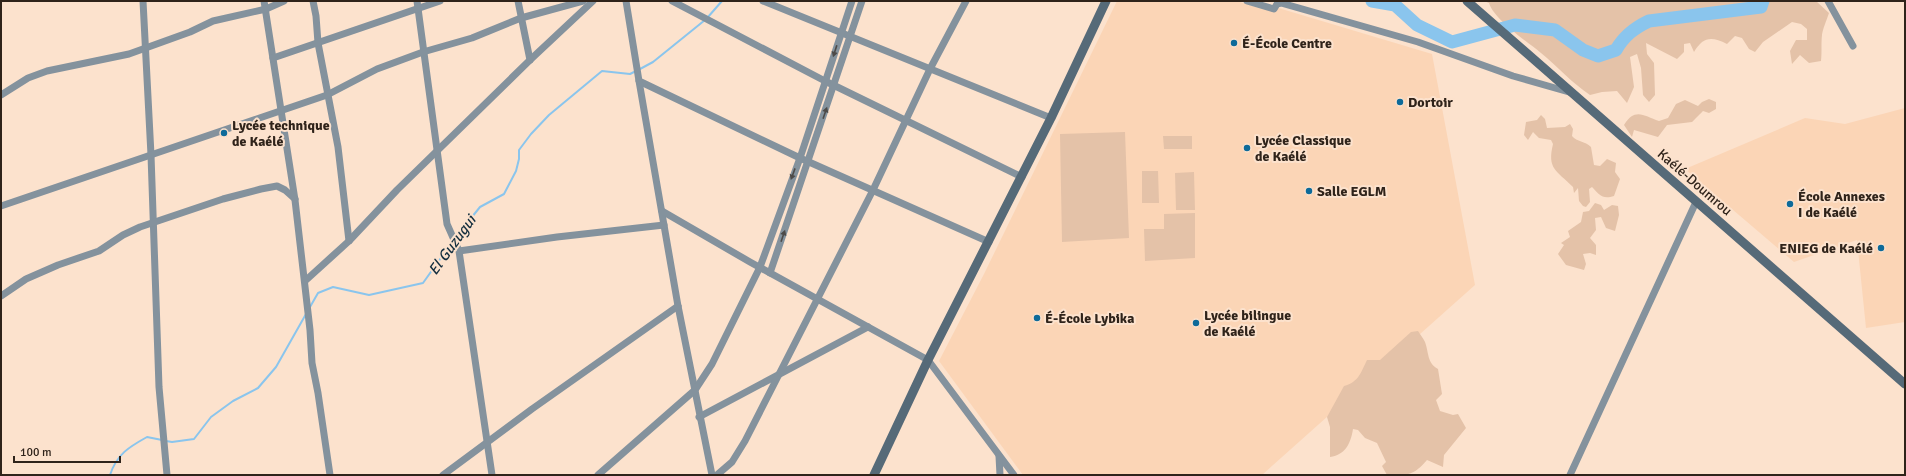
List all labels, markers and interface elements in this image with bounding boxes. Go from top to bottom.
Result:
place label: É-École Centre [1242,35,1332,52]
marker: É-École Centre [1229,38,1239,48]
one-way arrow [832,45,838,57]
place label: Dortoir [1408,94,1453,111]
marker: Dortoir [1395,97,1405,107]
one-way arrow [822,106,828,118]
place label: Lycée technique de Kaélé [232,117,330,150]
marker: Lycée technique de Kaélé [219,128,229,138]
place label: Lycée Classique de Kaélé [1255,132,1351,165]
marker: Lycée Classique de Kaélé [1242,143,1252,153]
street label: Kaélé-Doumrou [1654,145,1735,219]
one-way arrow [790,169,796,181]
place label: Salle EGLM [1317,183,1387,200]
marker: Salle EGLM [1304,186,1314,196]
place label: École Annexes I de Kaélé [1798,188,1885,221]
marker: École Annexes I de Kaélé [1785,199,1795,209]
water label: El Guzugui [424,210,481,278]
one-way arrow [780,229,786,241]
place label: ENIEG de Kaélé [1779,240,1873,257]
marker: ENIEG de Kaélé [1876,243,1886,253]
place label: Lycée bilingue de Kaélé [1204,307,1291,340]
place label: É-École Lybika [1045,310,1134,327]
marker: É-École Lybika [1032,313,1042,323]
marker: Lycée bilingue de Kaélé [1191,318,1201,328]
scale bar [14,438,120,464]
text: 100 m [20,445,52,460]

